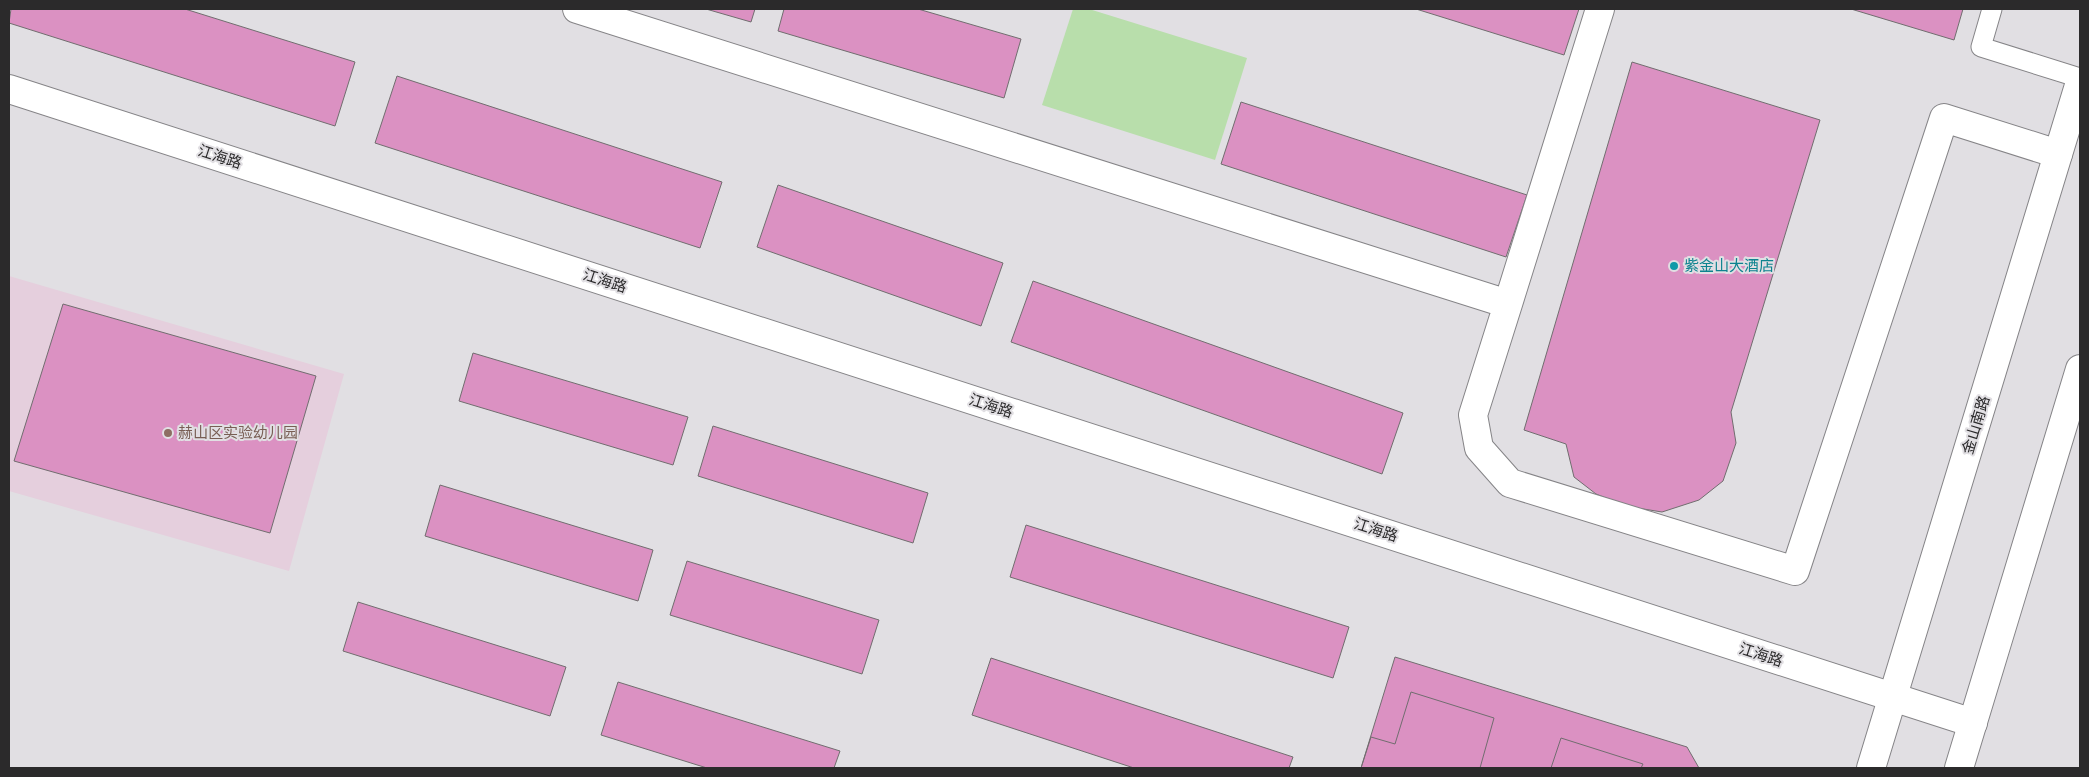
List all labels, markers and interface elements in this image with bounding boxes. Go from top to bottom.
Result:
street label: 江海路 [196,141,244,173]
place label: 紫金山大酒店 [1684,256,1774,275]
marker: 紫金山大酒店 [1668,260,1680,272]
street label: 江海路 [581,265,629,297]
street label: 江海路 [967,390,1015,422]
street label: 金山南路 [1958,393,1993,456]
place label: 赫山区实验幼儿园 [178,423,298,442]
marker: 赫山区实验幼儿园 [162,427,174,439]
street label: 江海路 [1352,514,1400,546]
street label: 江海路 [1737,639,1785,671]

